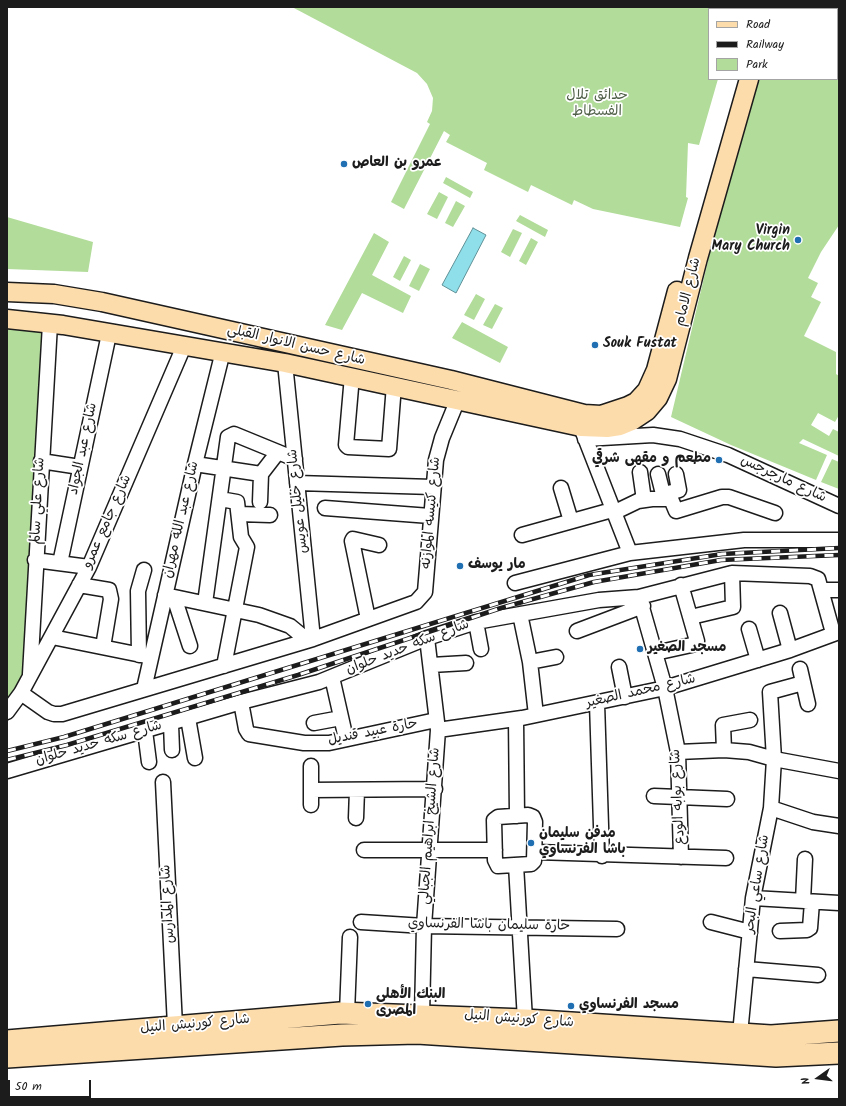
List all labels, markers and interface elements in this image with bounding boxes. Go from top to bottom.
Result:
legend [708,8,838,80]
text: Road [746,15,770,34]
text: Railway [746,35,784,54]
text: Park [746,55,768,74]
park label: حدائق تلال الفسطاط [566,89,628,122]
place label: عمرو بن العاص [352,156,442,172]
marker: عمرو بن العاص [339,159,349,169]
place label: Virgin Mary Church [711,224,790,256]
marker: Virgin Mary Church [793,235,803,245]
street label: شارع الامام [672,256,706,328]
street label: شارع حسن الانوار القبلي [225,322,367,370]
place label: Souk Fustat [603,337,677,353]
marker: Souk Fustat [590,340,600,350]
street label: شارع عبد الجواد [66,401,102,497]
street label: شارع خليل عويس [285,448,313,554]
place label: مطعم و مقهى شرقي [592,452,711,468]
street label: شارع مارجرجس [737,453,829,507]
marker: مطعم و مقهى شرقي [714,455,724,465]
street label: شارع كنيسه الموازنه [419,456,445,570]
street label: شارع علي سالم [28,457,50,545]
street label: شارع عبد الله مهران [160,460,204,580]
street label: شارع جامع عمرو [80,473,136,571]
place label: مار يوسف [468,558,526,574]
marker: مار يوسف [455,561,465,571]
street label: شارع سكه حديد حلوان [344,617,472,679]
place label: مسجد الصغير [648,641,726,657]
marker: مسجد الصغير [635,644,645,654]
street label: شارع محمد الصغير [585,671,697,713]
street label: حارة عبيد قنديل [327,716,419,750]
street label: شارع سكه حديد حلوان [34,718,164,770]
street label: شارع الشيخ ابراهيم الجبالي [417,747,445,905]
street label: شارع بوابه الودع [668,749,690,845]
place label: مدفن سليمان باشا الفرنساوي [539,827,625,860]
street label: شارع ساعي البحر [742,834,774,934]
marker: مدفن سليمان باشا الفرنساوي [526,838,536,848]
street label: شارع المدارس [159,864,179,944]
street label: حارة سليمان باشا الفرنساوي [408,916,570,936]
place label: البنك الأهلى المصرى [376,988,445,1020]
place label: مسجد الفرنساوي [579,998,679,1014]
marker: البنك الأهلى المصرى [363,999,373,1009]
marker: مسجد الفرنساوي [566,1001,576,1011]
street label: شارع كورنيش النيل [464,1008,574,1032]
street label: شارع كورنيش النيل [140,1012,250,1038]
north arrow [798,1058,838,1098]
scale bar [10,1072,93,1098]
text: N [797,1075,816,1086]
text: 50 m [15,1077,42,1096]

